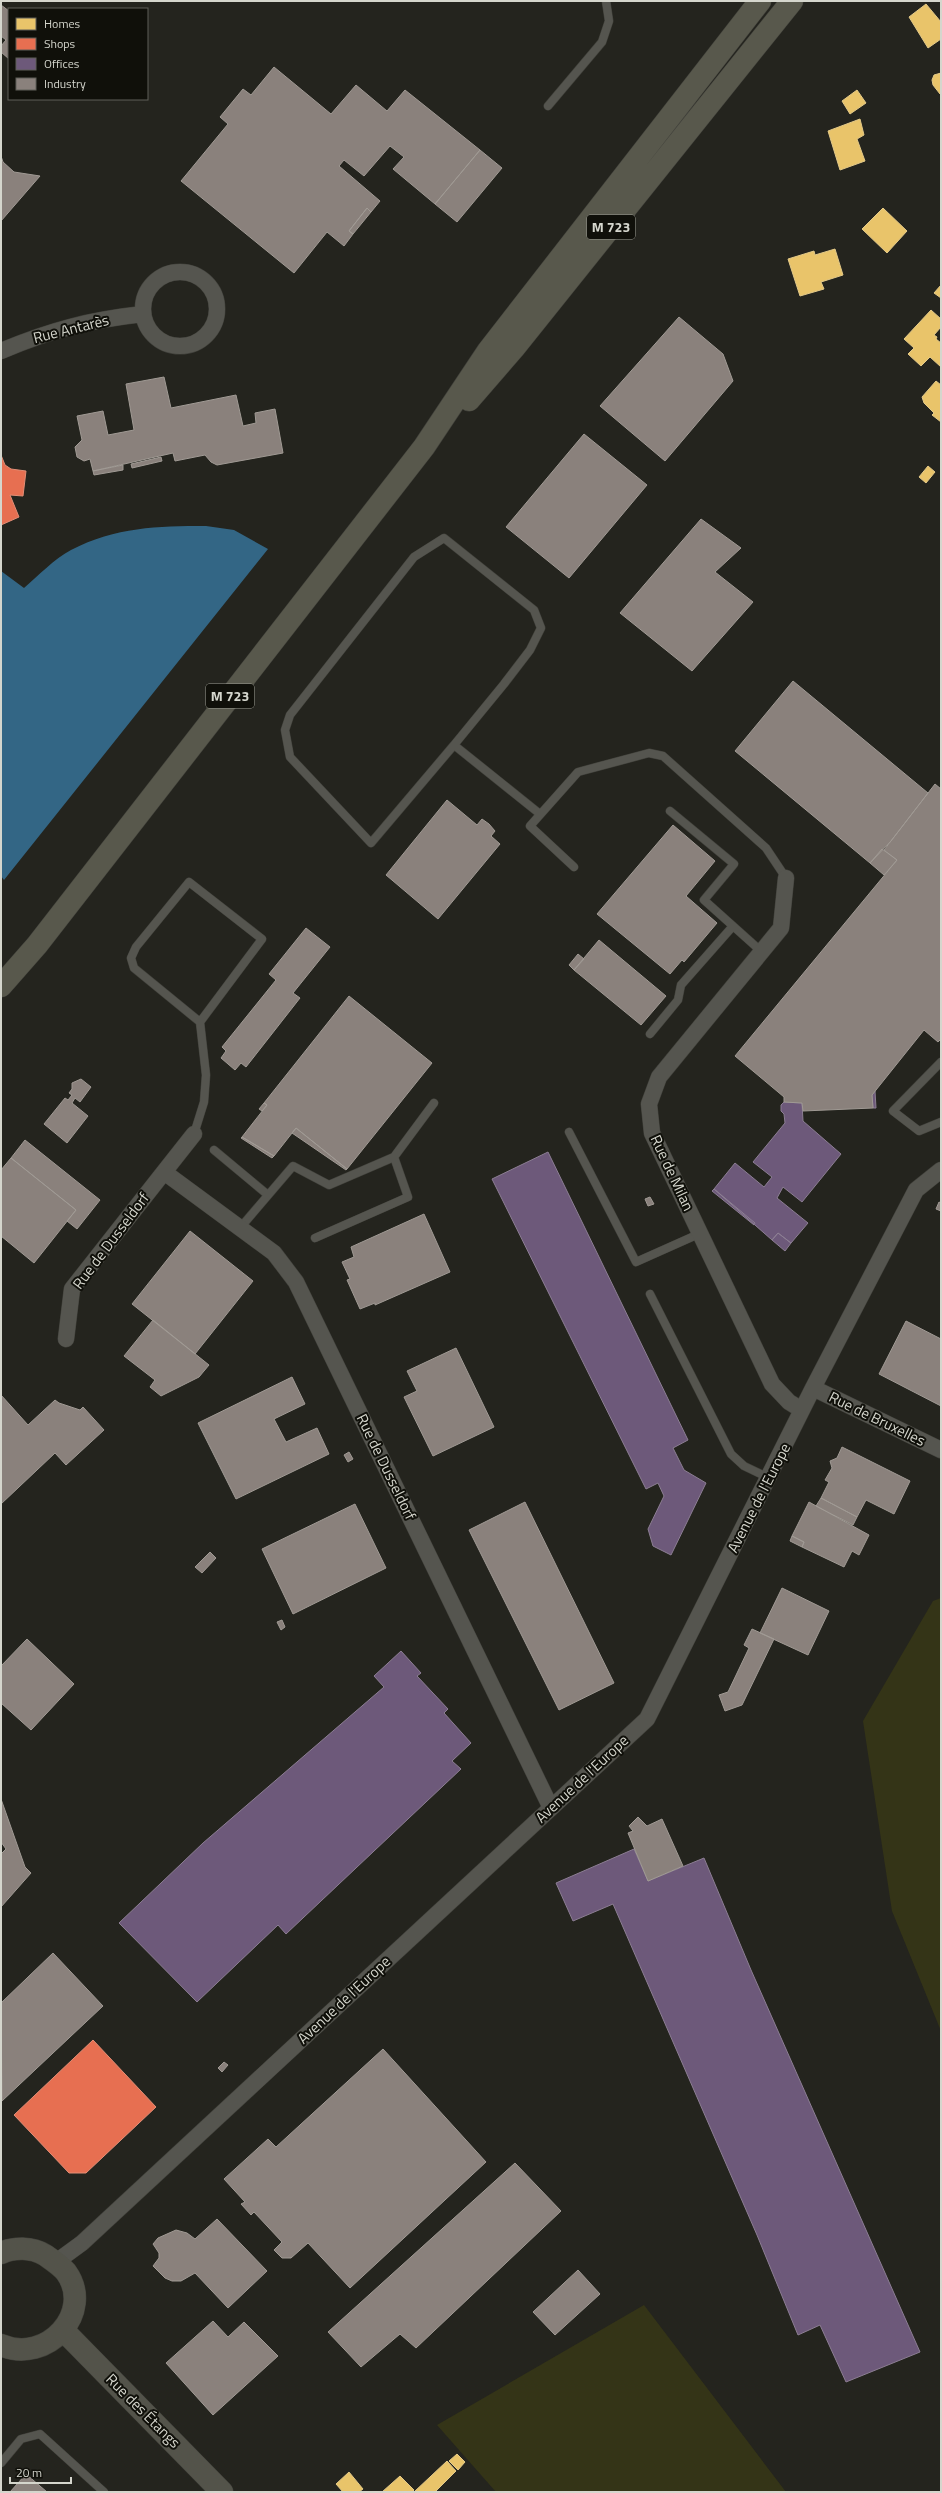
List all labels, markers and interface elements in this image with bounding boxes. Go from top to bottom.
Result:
legend [8,8,148,100]
text: Homes [44,14,80,33]
text: Shops [44,34,76,53]
text: Offices [44,54,80,73]
text: Industry [44,74,86,93]
road number: M 723 [587,215,635,239]
street label: Rue Antarès [31,308,111,349]
road number: M 723 [206,684,254,708]
street label: Rue de Milan [645,1131,700,1215]
street label: Rue de Dusseldorf [67,1188,155,1294]
street label: Rue de Bruxelles [825,1385,929,1452]
street label: Rue de Dusseldorf [351,1410,422,1524]
street label: Avenue de l'Europe [721,1439,796,1557]
street label: Avenue de l'Europe [530,1729,633,1828]
street label: Avenue de l'Europe [292,1950,395,2049]
street label: Rue des Étangs [101,2368,186,2453]
scale bar [10,2459,71,2485]
text: 20 m [16,2463,42,2482]

